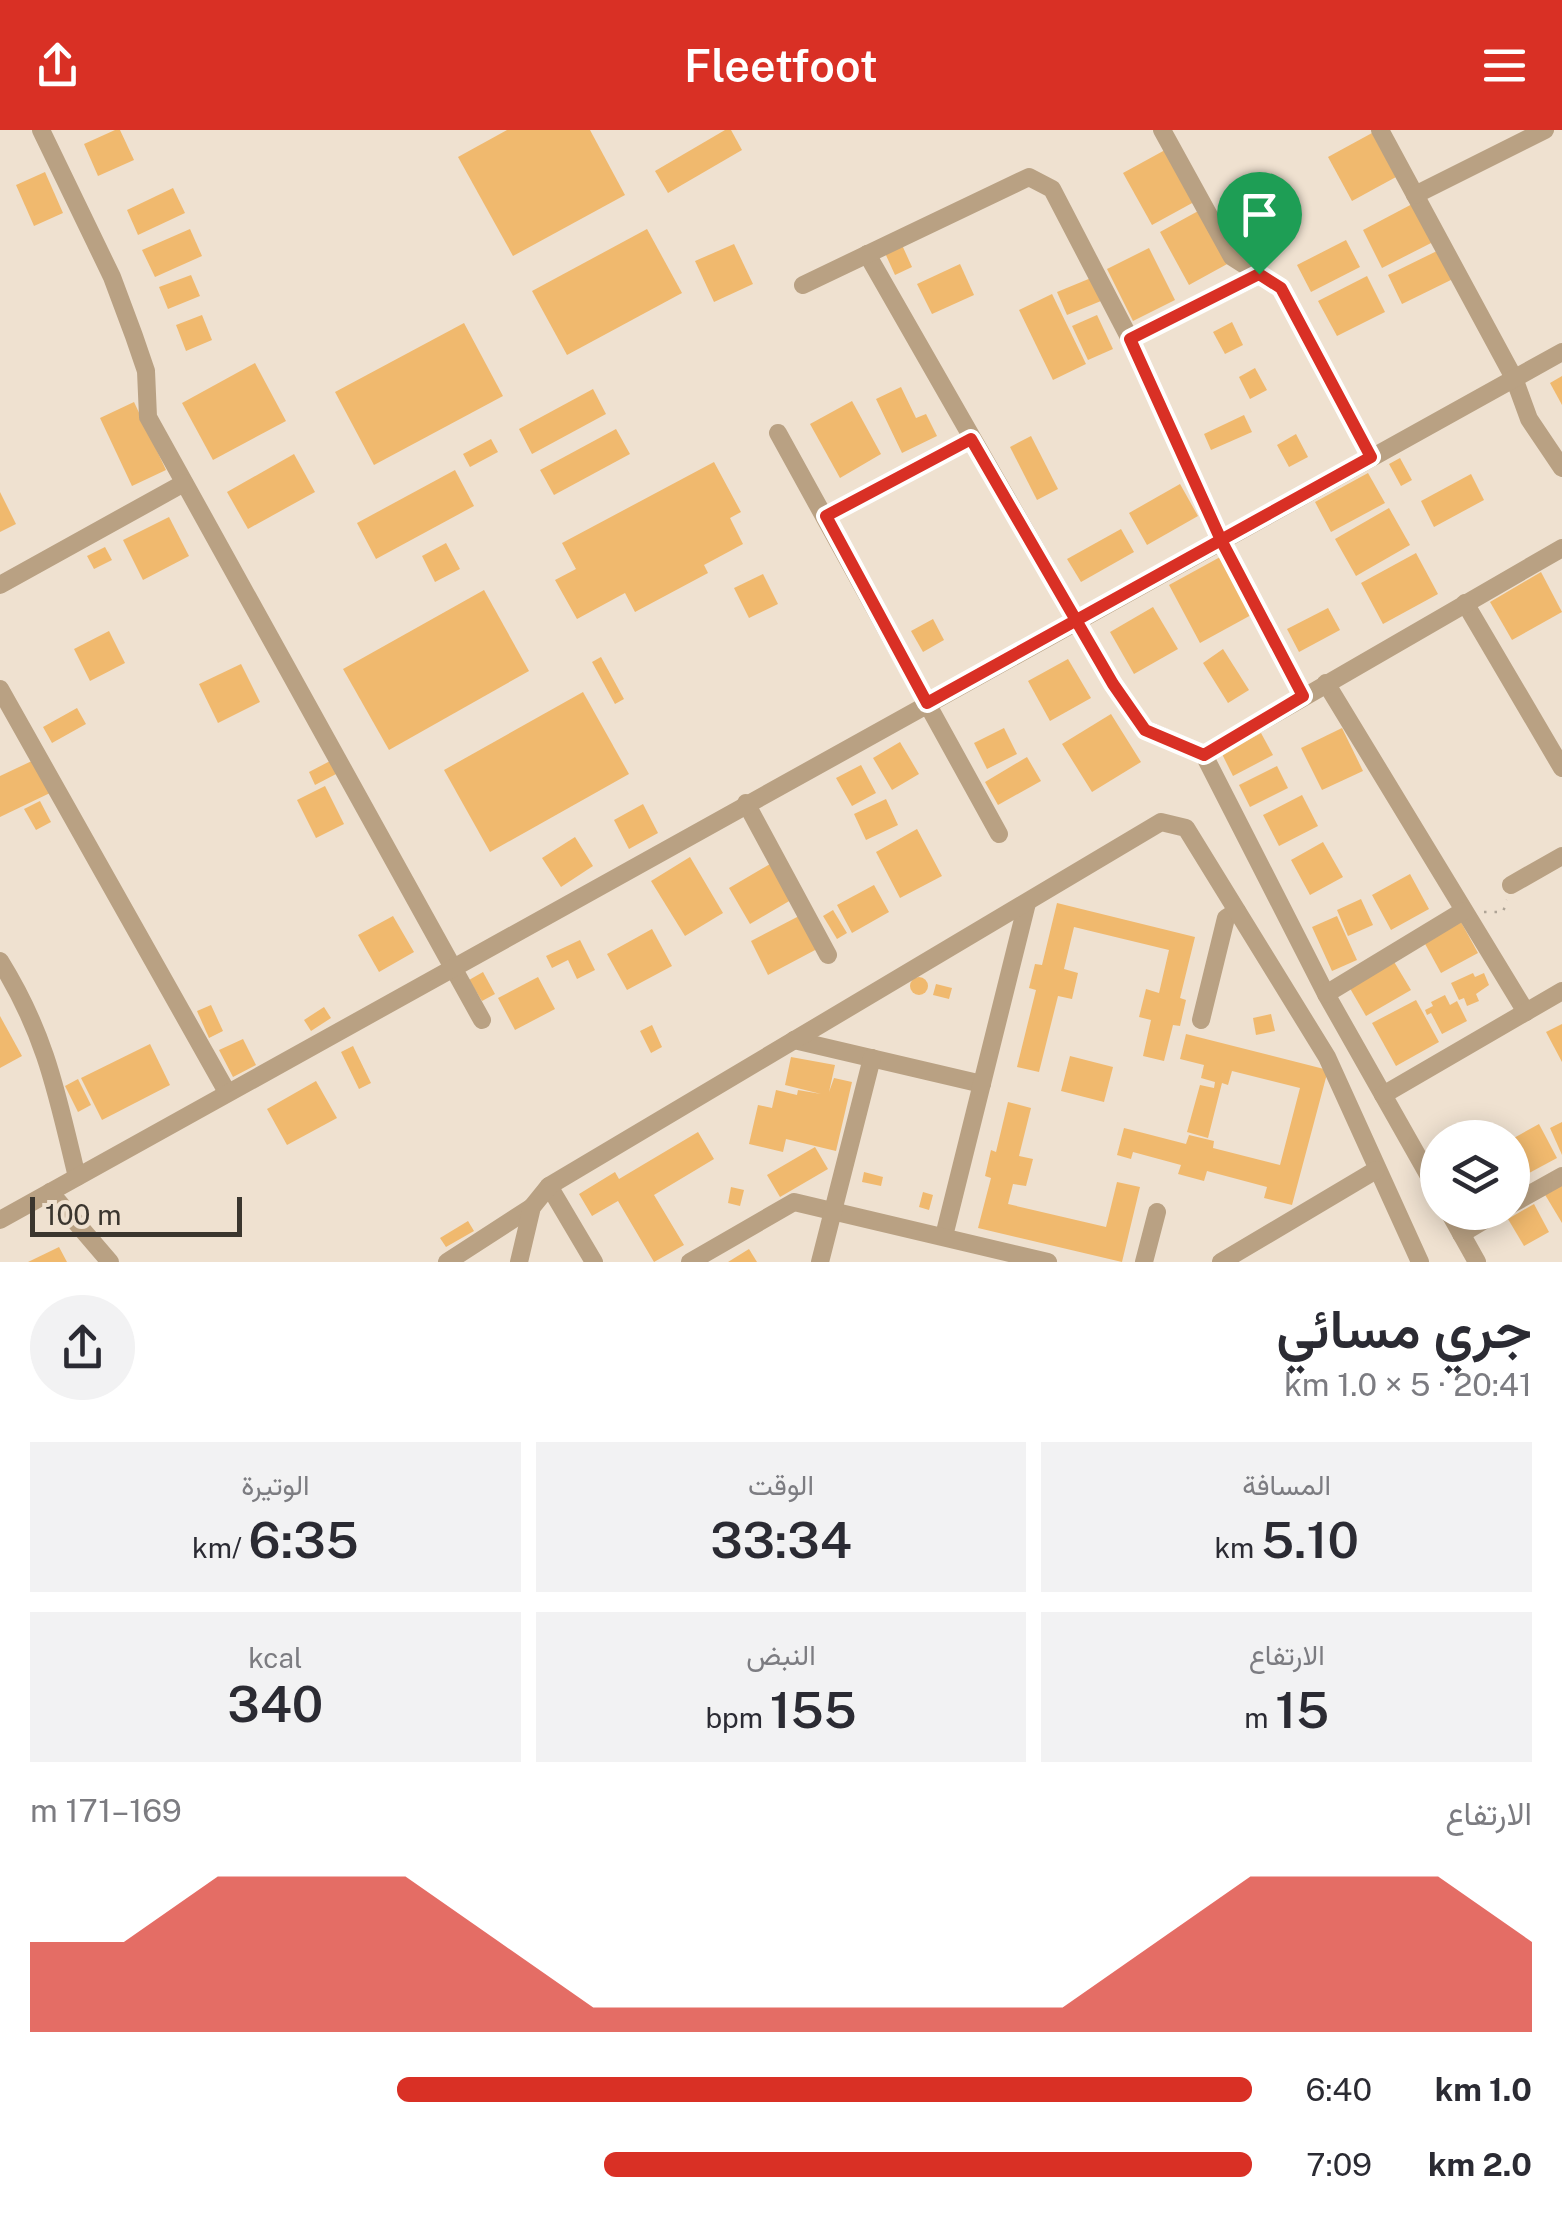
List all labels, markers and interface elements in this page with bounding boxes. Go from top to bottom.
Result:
icon: share [30,38,85,93]
icon: menu [1477,38,1532,93]
text: Fleetfoot [684,39,878,92]
pin [1217,172,1302,275]
icon: arrive [1232,187,1287,242]
map controls [1420,1120,1530,1230]
button: layers [1420,1120,1530,1230]
scale bar [30,1192,242,1236]
text: 100 m [45,1198,122,1231]
button: share [30,1295,135,1400]
text: جري مسائي [1276,1296,1532,1360]
text: 20:41 · 5 × 1.0 km [1284,1366,1532,1403]
text: الوتيرة [241,1468,310,1501]
text: الوقت [748,1468,814,1501]
text: المسافة [1242,1468,1331,1501]
text: 6:35 [249,1510,359,1569]
text: 33:34 [710,1510,852,1569]
text: 5.10 [1261,1510,1359,1569]
text: /km [192,1531,249,1564]
text: km [1214,1531,1261,1564]
text: النبض [746,1638,816,1671]
text: الارتفاع [1249,1638,1325,1671]
text: kcal [248,1641,302,1674]
text: 340 [227,1674,323,1733]
text: 155 [770,1680,857,1739]
text: 15 [1275,1680,1329,1739]
text: bpm [705,1701,770,1734]
text: m [1244,1701,1275,1734]
text: 169–171 m [30,1792,182,1829]
text: الارتفاع [1445,1795,1532,1832]
text: 6:40 [1305,2071,1372,2108]
text: 1.0 km [1435,2071,1532,2108]
text: 7:09 [1306,2146,1372,2183]
text: 2.0 km [1428,2146,1532,2183]

